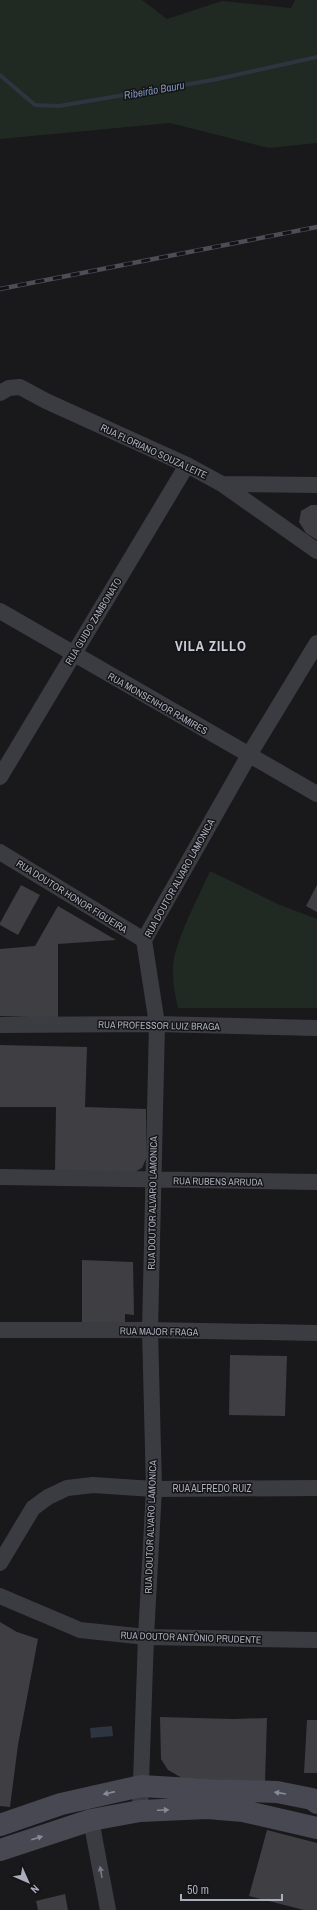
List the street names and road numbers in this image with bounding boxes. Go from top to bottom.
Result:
street label: RUA FLORIANO SOUZA LEITE [98,421,209,482]
street label: RUA GUIDO ZAMBONATO [62,575,125,667]
street label: RUA MONSENHOR RAMIRES [106,670,210,738]
street label: RUA DOUTOR ALVARO LAMONICA [141,816,218,940]
street label: RUA DOUTOR HONOR FIGUEIRA [14,857,130,936]
street label: RUA PROFESSOR LUIZ BRAGA [98,1018,220,1033]
street label: RUA DOUTOR ALVARO LAMONICA [145,1136,160,1270]
street label: RUA RUBENS ARRUDA [173,1174,264,1189]
street label: RUA MAJOR FRAGA [120,1324,199,1339]
street label: RUA DOUTOR ALVARO LAMONICA [142,1460,159,1594]
street label: RUA ALFREDO RUIZ [173,1482,251,1495]
street label: RUA DOUTOR ANTÔNIO PRUDENTE [120,1629,262,1646]

